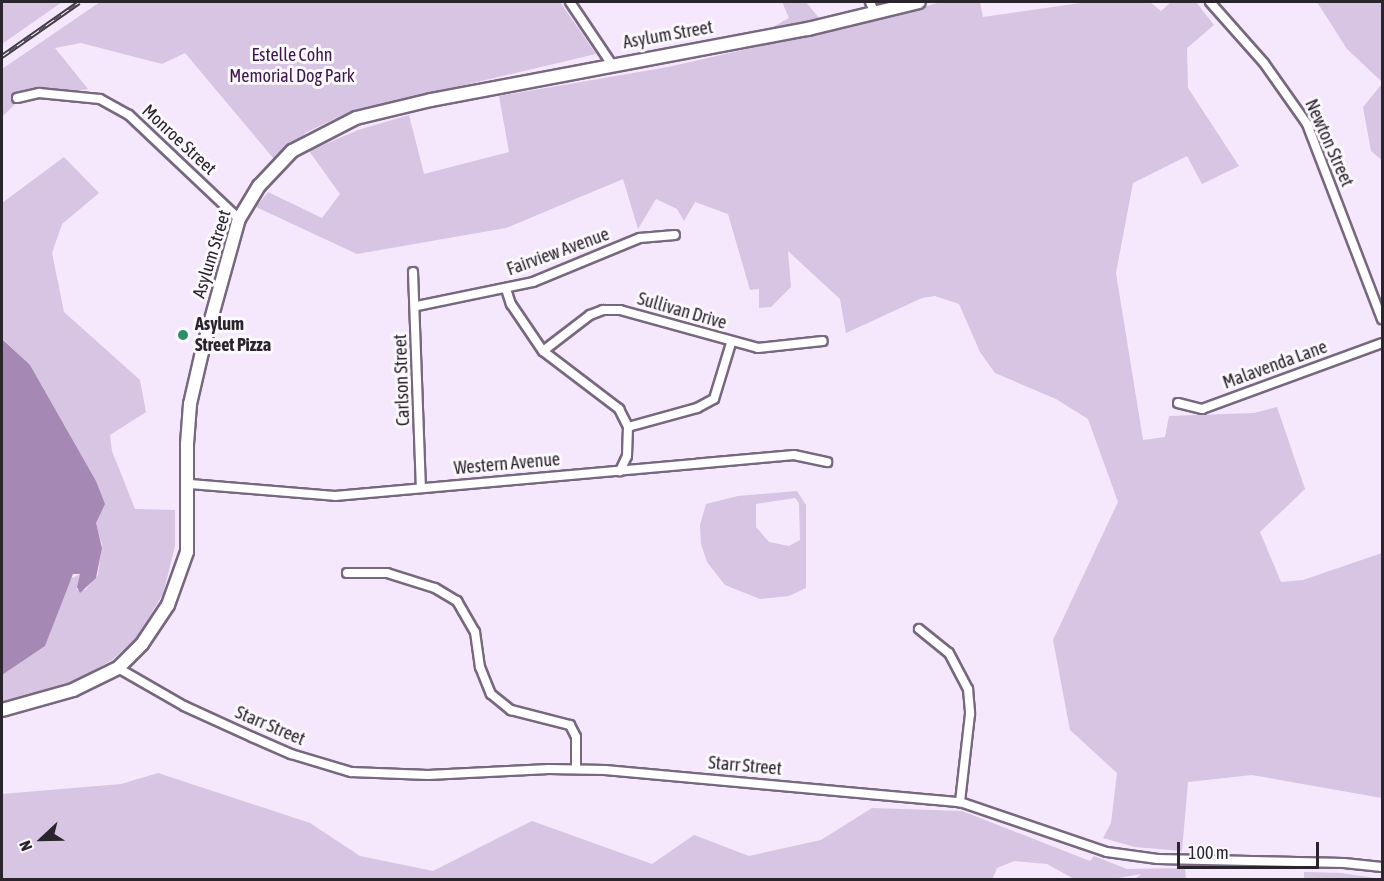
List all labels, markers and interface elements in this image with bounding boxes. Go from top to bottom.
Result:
street label: Asylum Street [621,16,715,54]
park label: Estelle Cohn Memorial Dog Park [229,45,355,88]
street label: Newton Street [1300,96,1358,190]
street label: Monroe Street [138,100,220,180]
street label: Asylum Street [188,207,236,301]
street label: Fairview Avenue [504,224,612,280]
street label: Sullivan Drive [635,288,729,334]
place label: Asylum Street Pizza [195,314,271,356]
marker: Asylum Street Pizza [176,328,190,342]
street label: Carlson Street [390,334,414,426]
street label: Malavenda Lane [1220,336,1330,394]
street label: Western Avenue [453,449,561,479]
street label: Starr Street [232,702,308,750]
street label: Starr Street [707,752,783,780]
north arrow [12,809,72,869]
scale bar [1180,830,1322,868]
text: N [15,838,35,854]
text: 100 m [1188,842,1229,863]

